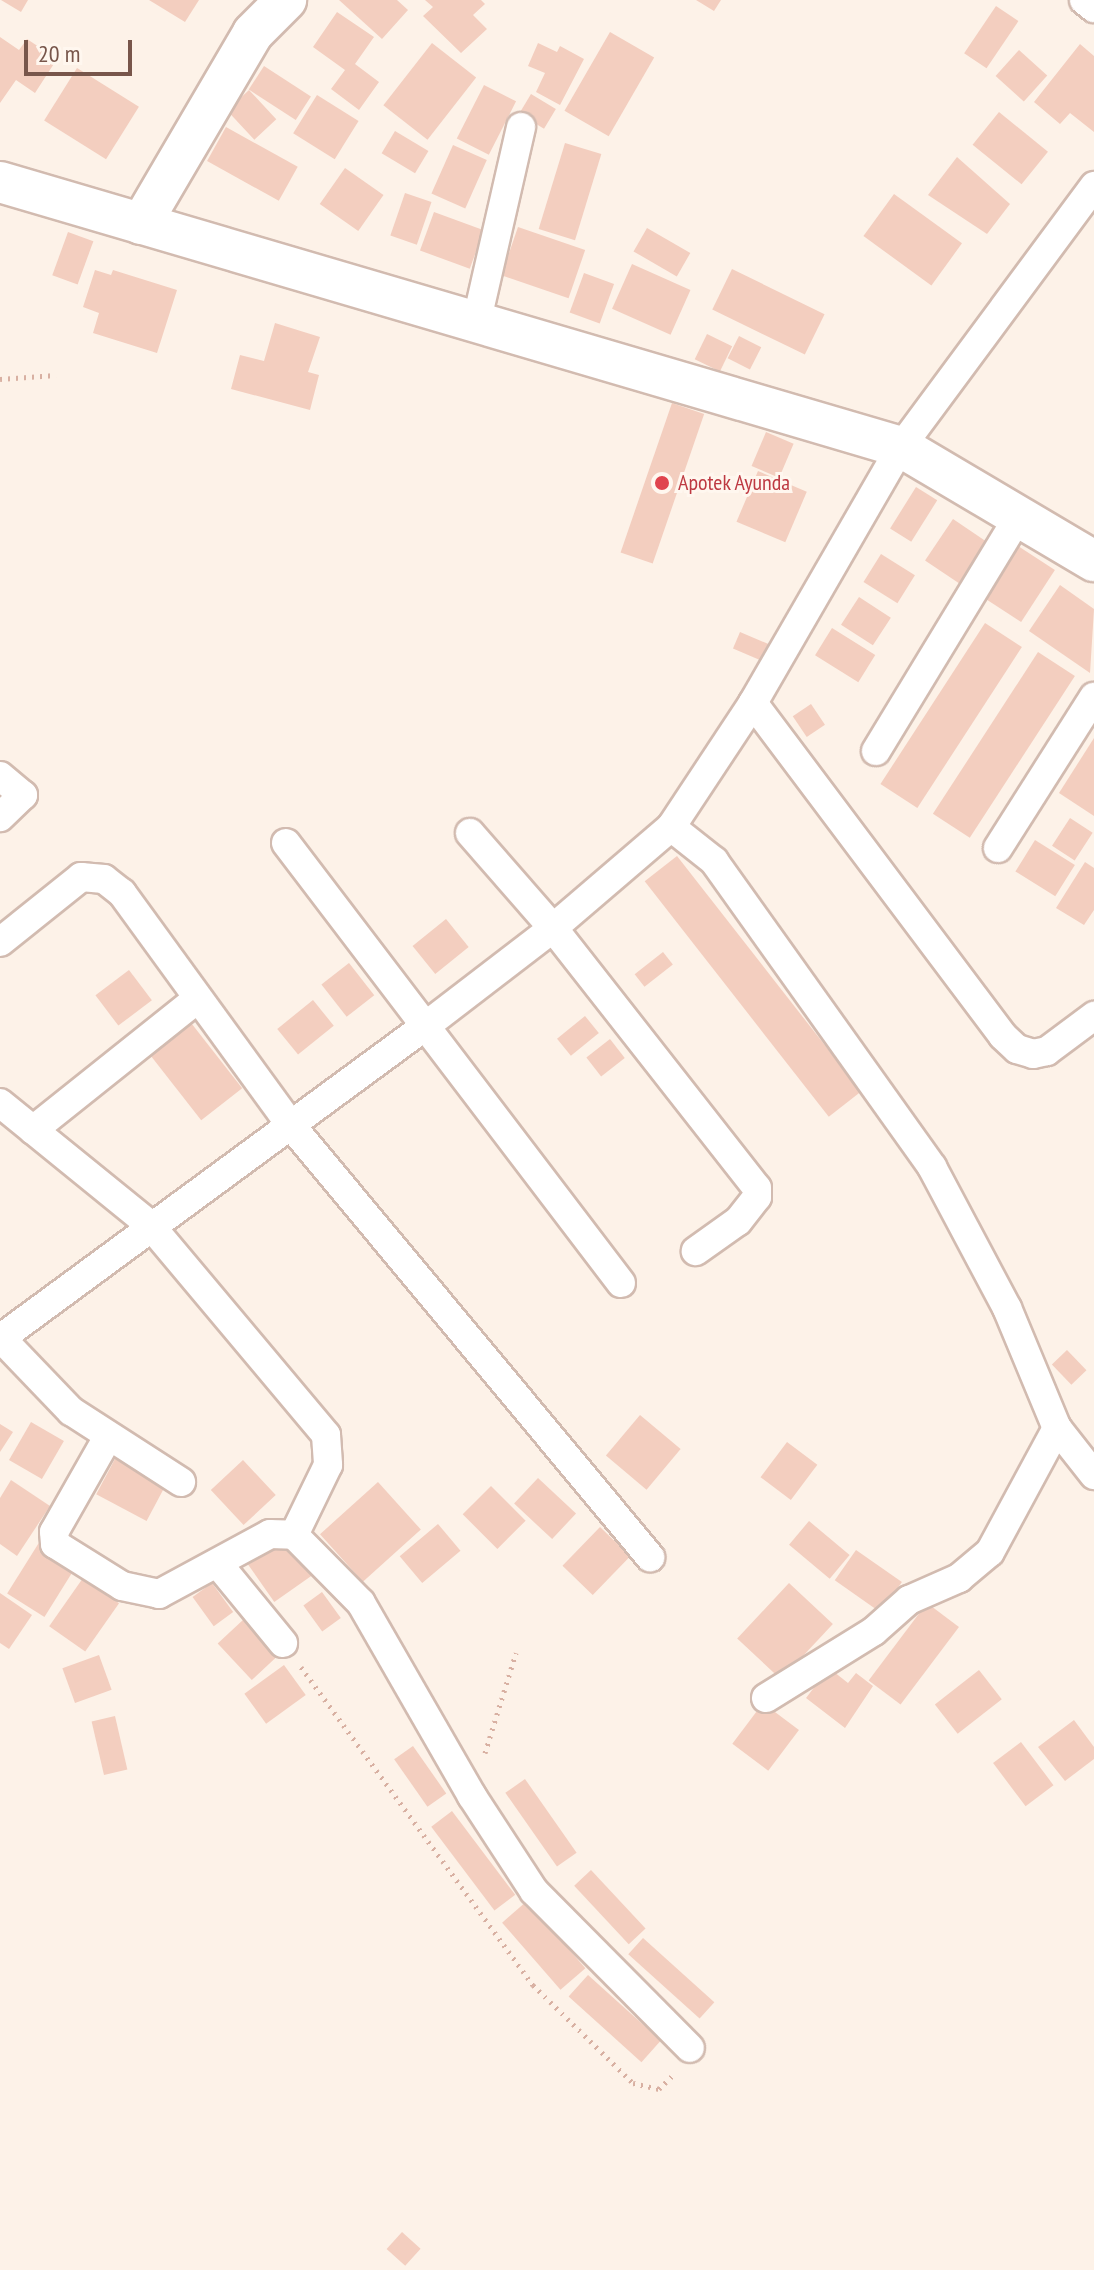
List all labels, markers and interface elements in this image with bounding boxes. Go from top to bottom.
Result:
scale bar [28,24,136,74]
text: 20 m [38,38,80,69]
place label: Apotek Ayunda [678,470,791,496]
marker: Apotek Ayunda [653,474,671,492]

